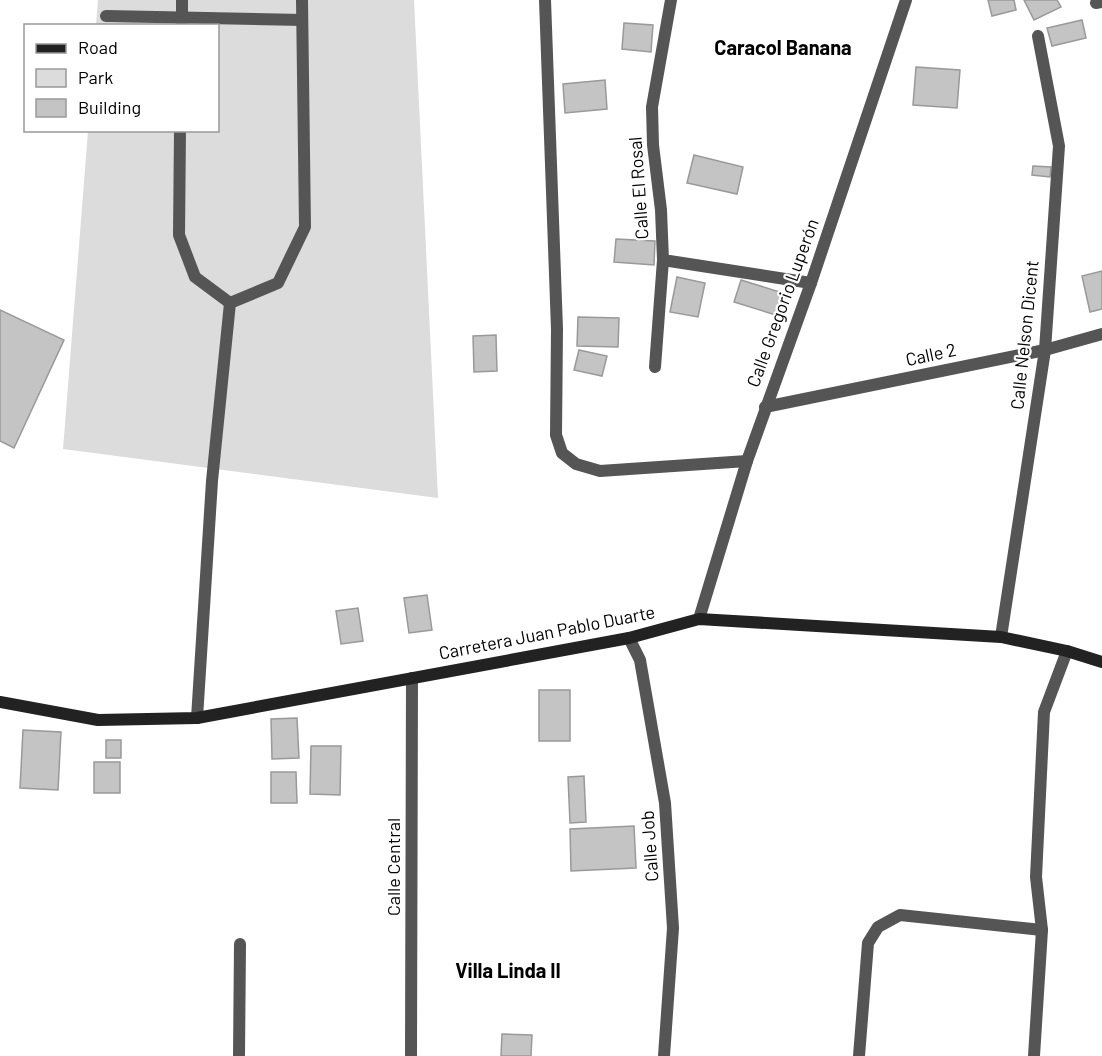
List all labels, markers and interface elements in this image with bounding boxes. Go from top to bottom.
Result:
legend [24,24,219,132]
district label: Caracol Banana [714,35,852,59]
text: Road [78,36,118,58]
text: Park [78,66,113,88]
text: Building [78,96,141,118]
street label: Calle El Rosal [623,136,653,240]
street label: Calle Gregorio Luperón [741,215,823,390]
street label: Calle Nelson Dicent [1005,259,1043,411]
street label: Calle 2 [904,338,958,370]
street label: Carretera Juan Pablo Duarte [437,600,657,664]
street label: Calle Job [636,810,662,882]
street label: Calle Central [382,818,404,916]
district label: Villa Linda II [455,958,561,982]

